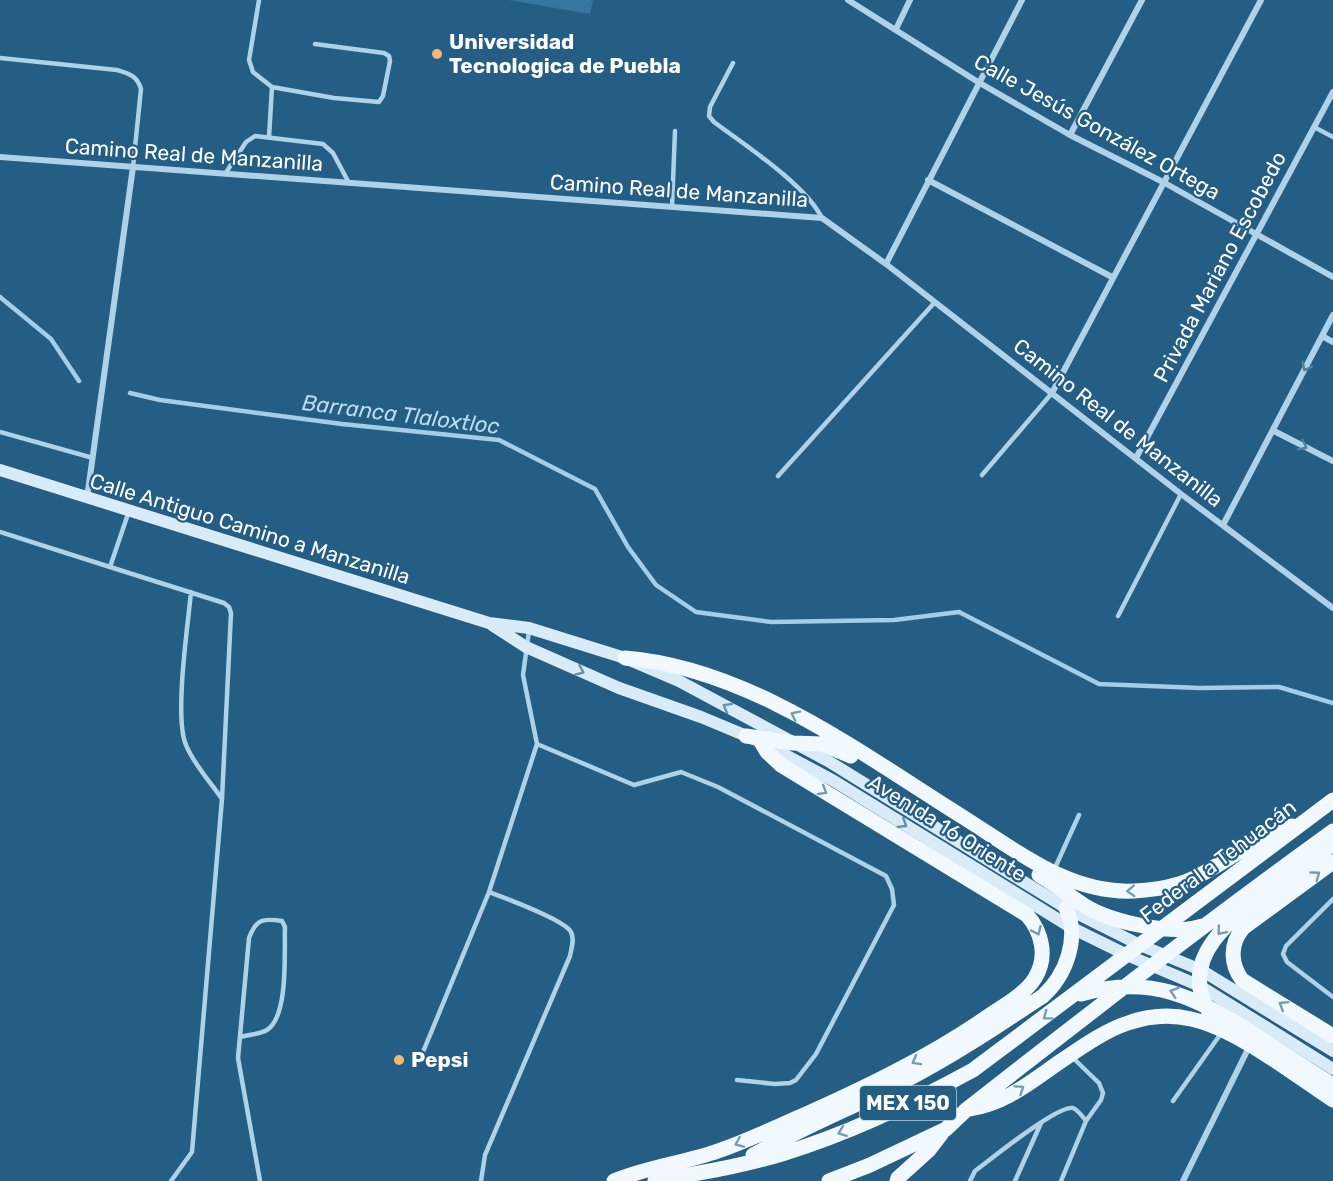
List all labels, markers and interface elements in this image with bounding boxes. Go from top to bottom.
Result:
place label: Universidad Tecnologica de Puebla [449,29,681,78]
marker: Universidad Tecnologica de Puebla [430,47,444,61]
street label: Calle Jesús González Ortega [970,48,1225,205]
street label: Camino Real de Manzanilla [64,133,324,176]
street label: Privada Mariano Escobedo [1148,147,1291,386]
street label: Camino Real de Manzanilla [549,169,809,212]
street label: Camino Real de Manzanilla [1009,333,1228,512]
one-way arrow [1302,360,1313,371]
water label: Barranca Tlaloxtloc [300,389,501,440]
one-way arrow [1297,439,1308,450]
street label: Calle Antiguo Camino a Manzanilla [87,468,413,589]
one-way arrow [573,663,584,675]
one-way arrow [723,703,733,714]
one-way arrow [790,710,801,722]
street label: Avenida 16 Oriente [864,769,1031,886]
one-way arrow [817,783,827,795]
street label: Federal a Tehuacán [1135,794,1301,927]
one-way arrow [897,816,907,828]
one-way arrow [1310,871,1321,882]
one-way arrow [1127,884,1136,897]
one-way arrow [1029,924,1041,935]
one-way arrow [1217,924,1228,935]
one-way arrow [1169,987,1180,1000]
one-way arrow [1279,1002,1290,1013]
one-way arrow [1043,1008,1054,1019]
place label: Pepsi [411,1047,468,1072]
marker: Pepsi [392,1053,406,1067]
one-way arrow [912,1054,922,1065]
one-way arrow [1013,1085,1024,1096]
road number: MEX 150 [860,1086,956,1120]
one-way arrow [837,1125,848,1138]
one-way arrow [735,1136,746,1148]

